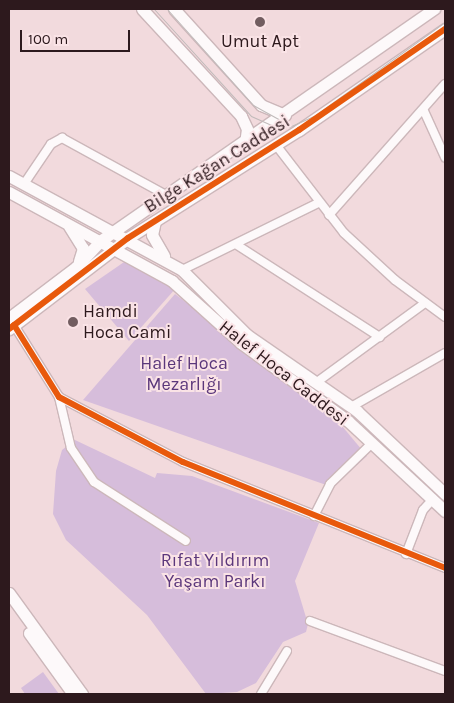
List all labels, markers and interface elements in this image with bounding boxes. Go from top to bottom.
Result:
marker: Umut Apt [254,16,266,28]
scale bar [22,20,132,52]
text: 100 m [28,30,68,48]
place label: Umut Apt [221,30,299,52]
street label: Bilge Kağan Caddesi [140,110,294,218]
place label: Hamdi Hoca Cami [83,301,171,344]
marker: Hamdi Hoca Cami [67,316,79,328]
street label: Halef Hoca Caddesi [215,316,353,430]
park label: Halef Hoca Mezarlığı [140,353,228,396]
park label: Rıfat Yıldırım Yaşam Parkı [161,550,269,592]

